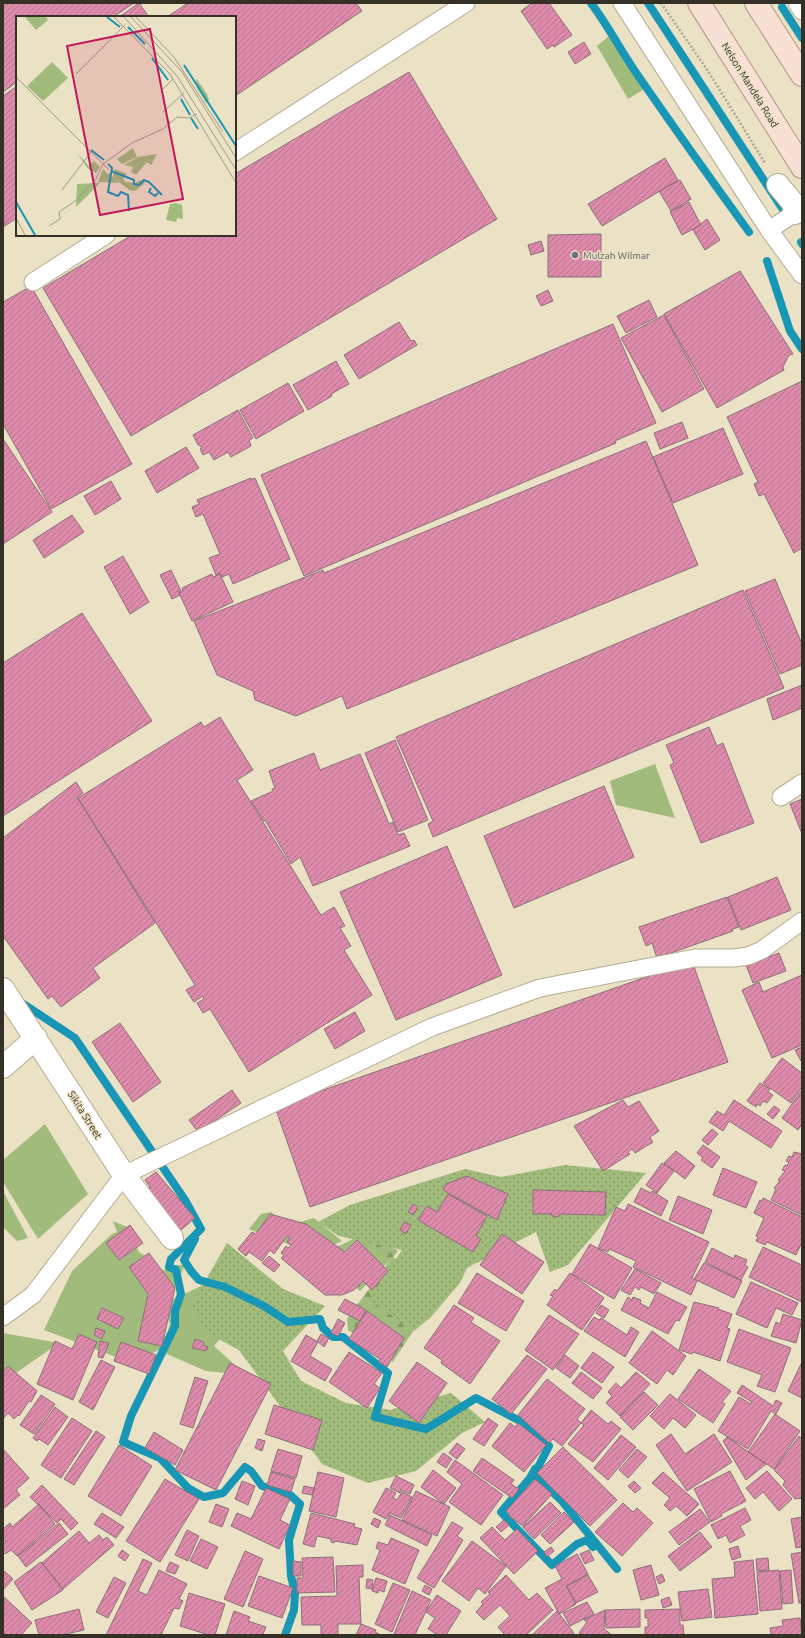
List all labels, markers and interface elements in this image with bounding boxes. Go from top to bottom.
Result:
inset map [16,16,236,236]
street label: Nelson Mandela Road [720,41,781,129]
marker: Mulzah Wilmar [570,250,580,260]
place label: Mulzah Wilmar [583,250,650,261]
street label: Sikita Street [66,1089,104,1141]

